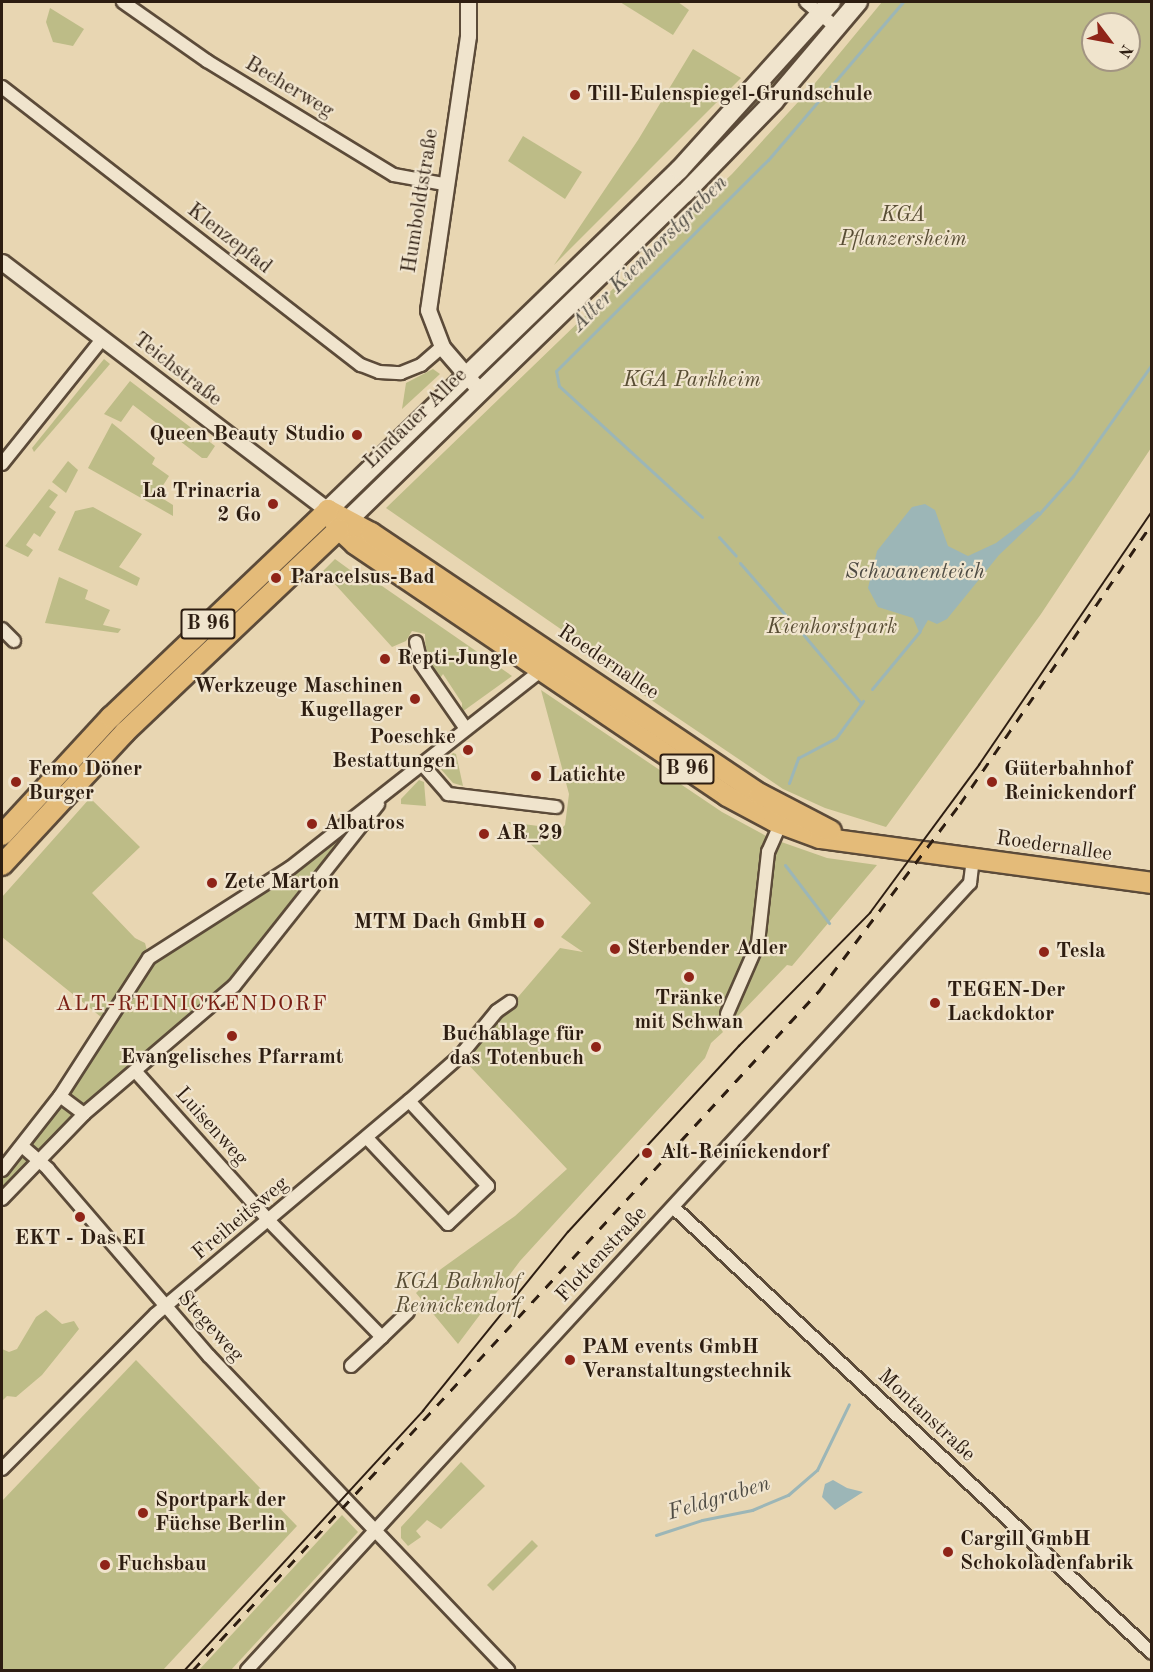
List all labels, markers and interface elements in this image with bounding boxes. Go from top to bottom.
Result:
north arrow [1081,12,1141,72]
text: N [1115,41,1135,60]
street label: Becherweg [240,52,338,124]
place label: Till-Eulenspiegel-Grundschule [587,82,873,108]
marker: Till-Eulenspiegel-Grundschule [568,88,582,102]
street label: Humboldtstraße [397,127,445,275]
water label: Alter Kienhorstgraben [566,170,734,338]
street label: Klenzepfad [182,198,276,280]
park label: KGA Pflanzersheim [839,203,967,253]
street label: Teichstraße [128,328,226,412]
street label: Lindauer Allee [359,363,473,475]
park label: KGA Parkheim [623,368,761,394]
place label: Queen Beauty Studio [149,422,345,448]
marker: Queen Beauty Studio [350,428,364,442]
place label: La Trinacria 2 Go [142,479,261,529]
marker: La Trinacria 2 Go [266,497,280,511]
water label: Schwanenteich [845,560,985,586]
place label: Paracelsus-Bad [290,565,435,591]
marker: Paracelsus-Bad [267,569,285,587]
road number: B 96 [180,607,236,641]
park label: Kienhorstpark [767,615,897,641]
street label: Roedernallee [553,620,663,706]
place label: Repti-Jungle [397,646,518,672]
marker: Repti-Jungle [378,652,392,666]
place label: Werkzeuge Maschinen Kugellager [194,674,403,724]
marker: Werkzeuge Maschinen Kugellager [408,692,422,706]
place label: Poeschke Bestattungen [332,725,456,775]
marker: Poeschke Bestattungen [461,743,475,757]
road number: B 96 [658,752,716,786]
place label: Femo Döner Burger [28,757,142,807]
place label: Güterbahnhof Reinickendorf [1004,757,1135,807]
place label: Latichte [548,763,626,789]
marker: Latichte [529,769,543,783]
marker: Femo Döner Burger [9,775,23,789]
marker: Güterbahnhof Reinickendorf [985,775,999,789]
place label: Albatros [324,811,404,837]
marker: Albatros [305,817,319,831]
place label: AR_29 [496,821,562,847]
street label: Roedernallee [994,826,1114,868]
marker: AR_29 [477,827,491,841]
place label: Zete Marton [224,870,339,896]
marker: Zete Marton [205,876,219,890]
place label: MTM Dach GmbH [354,910,527,936]
marker: MTM Dach GmbH [532,916,546,930]
place label: Sterbender Adler [627,936,787,962]
place label: Tesla [1056,939,1106,965]
marker: Sterbender Adler [608,942,622,956]
marker: Tesla [1037,945,1051,959]
marker: Tränke mit Schwan [682,970,696,984]
place label: TEGEN-Der Lackdoktor [947,978,1065,1028]
place label: Tränke mit Schwan [635,986,743,1036]
district label: ALT-REINICKENDORF [56,992,328,1018]
marker: TEGEN-Der Lackdoktor [928,996,942,1010]
place label: Buchablage für das Totenbuch [442,1022,584,1072]
marker: Evangelisches Pfarramt [225,1029,239,1043]
marker: Buchablage für das Totenbuch [589,1040,603,1054]
place label: Evangelisches Pfarramt [121,1045,343,1071]
street label: Luisenweg [169,1082,253,1172]
place label: Alt-Reinickendorf [660,1140,829,1166]
marker: Alt-Reinickendorf [638,1144,656,1162]
street label: Freiheitsweg [188,1172,294,1266]
street label: Flottenstraße [551,1202,653,1308]
marker: EKT - Das EI [73,1210,87,1224]
place label: EKT - Das EI [14,1226,146,1252]
park label: KGA Bahnhof Reinickendorf [395,1270,521,1320]
street label: Stegeweg [171,1286,249,1368]
place label: PAM events GmbH Veranstaltungstechnik [582,1335,792,1385]
marker: PAM events GmbH Veranstaltungstechnik [563,1353,577,1367]
street label: Montanstraße [872,1364,980,1468]
water label: Feldgraben [664,1471,774,1527]
place label: Sportpark der Füchse Berlin [155,1488,286,1538]
marker: Sportpark der Füchse Berlin [136,1506,150,1520]
place label: Cargill GmbH Schokoladenfabrik [960,1527,1134,1577]
marker: Cargill GmbH Schokoladenfabrik [941,1545,955,1559]
place label: Fuchsbau [117,1552,207,1578]
marker: Fuchsbau [98,1558,112,1572]

